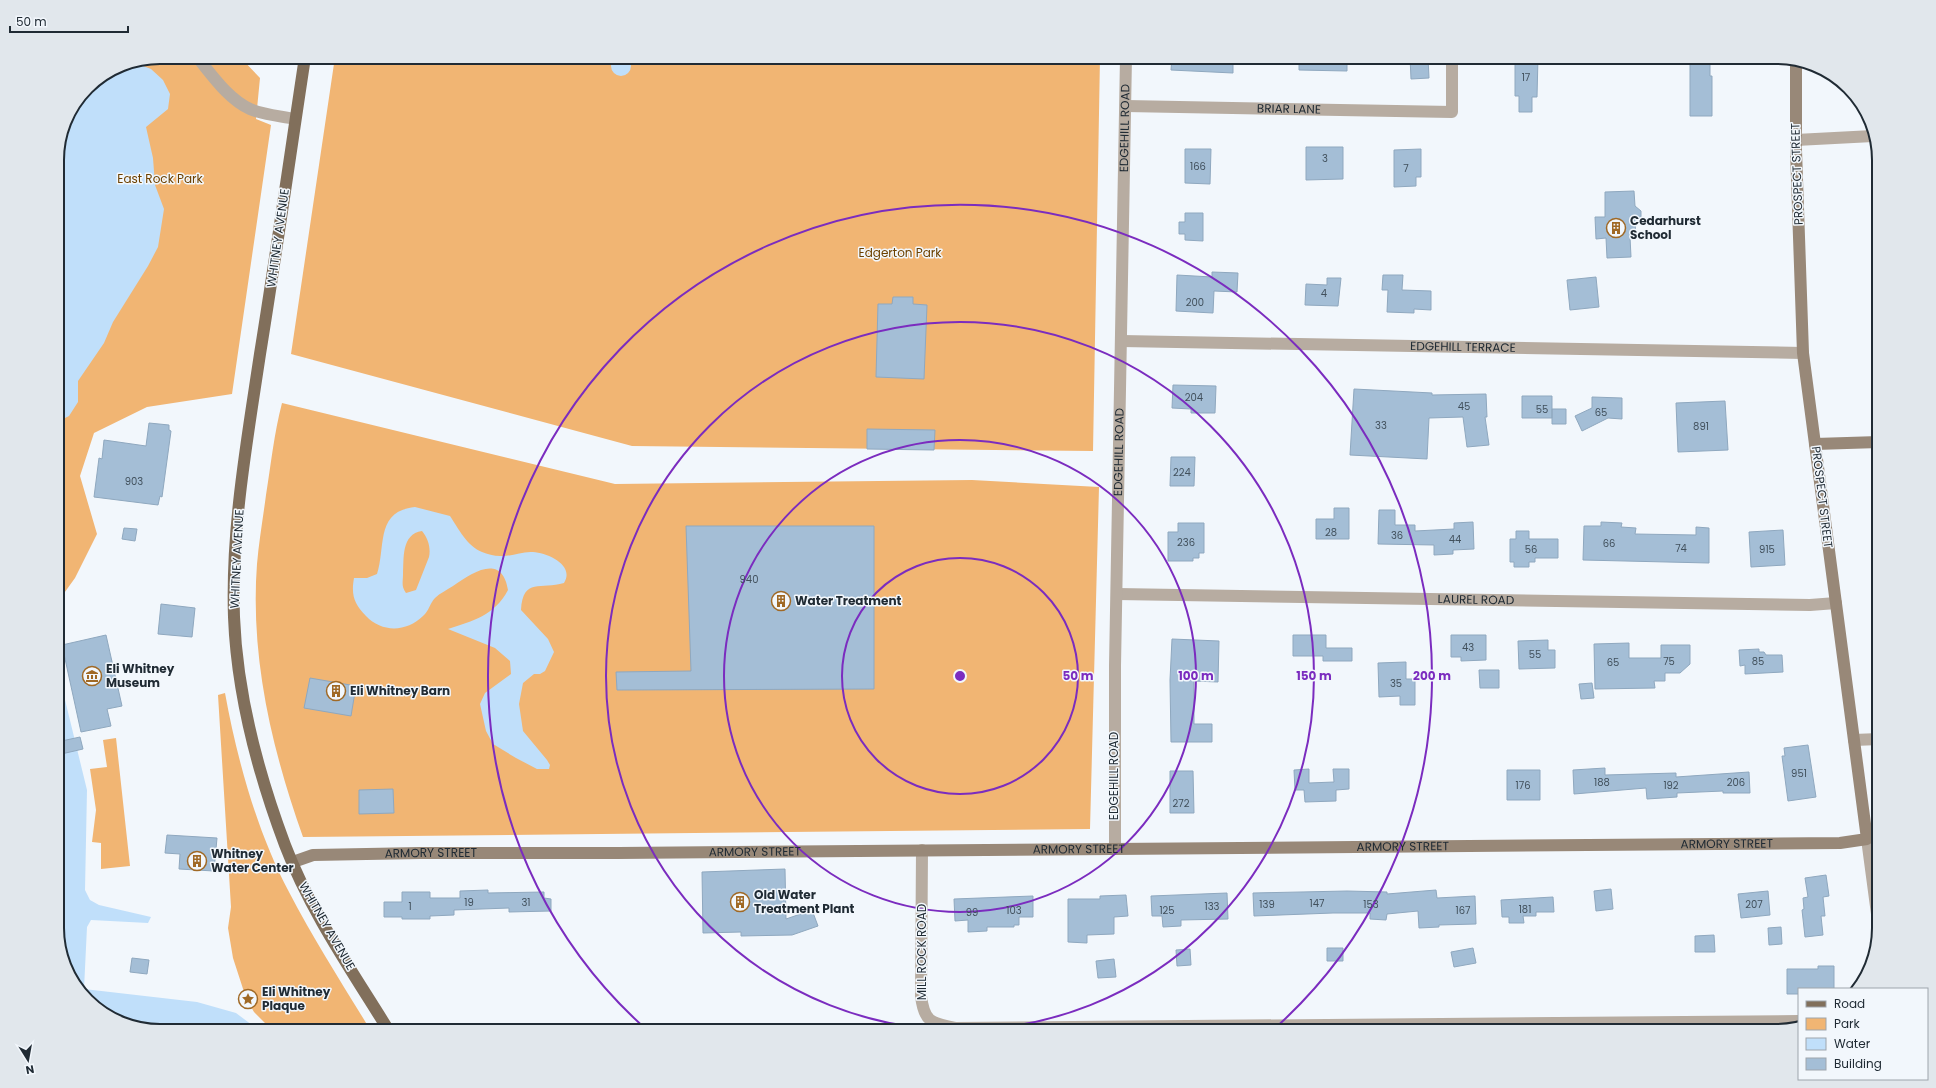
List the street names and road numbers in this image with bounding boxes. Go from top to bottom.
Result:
street label: EDGEHILL ROAD [1115,84,1134,172]
street label: BRIAR LANE [1257,99,1321,118]
street label: PROSPECT STREET [1786,122,1807,225]
street label: WHITNEY AVENUE [262,188,293,288]
street label: EDGEHILL TERRACE [1410,337,1516,356]
street label: EDGEHILL ROAD [1109,408,1128,496]
street label: PROSPECT STREET [1808,445,1837,549]
street label: WHITNEY AVENUE [225,509,248,609]
street label: LAUREL ROAD [1438,590,1514,608]
street label: EDGEHILL ROAD [1105,732,1122,820]
street label: ARMORY STREET [1681,835,1773,852]
street label: ARMORY STREET [1357,837,1450,855]
street label: ARMORY STREET [1033,840,1126,858]
street label: ARMORY STREET [709,842,802,860]
street label: ARMORY STREET [384,844,477,862]
street label: WHITNEY AVENUE [295,878,360,973]
street label: MILL ROCK ROAD [913,904,930,1000]

